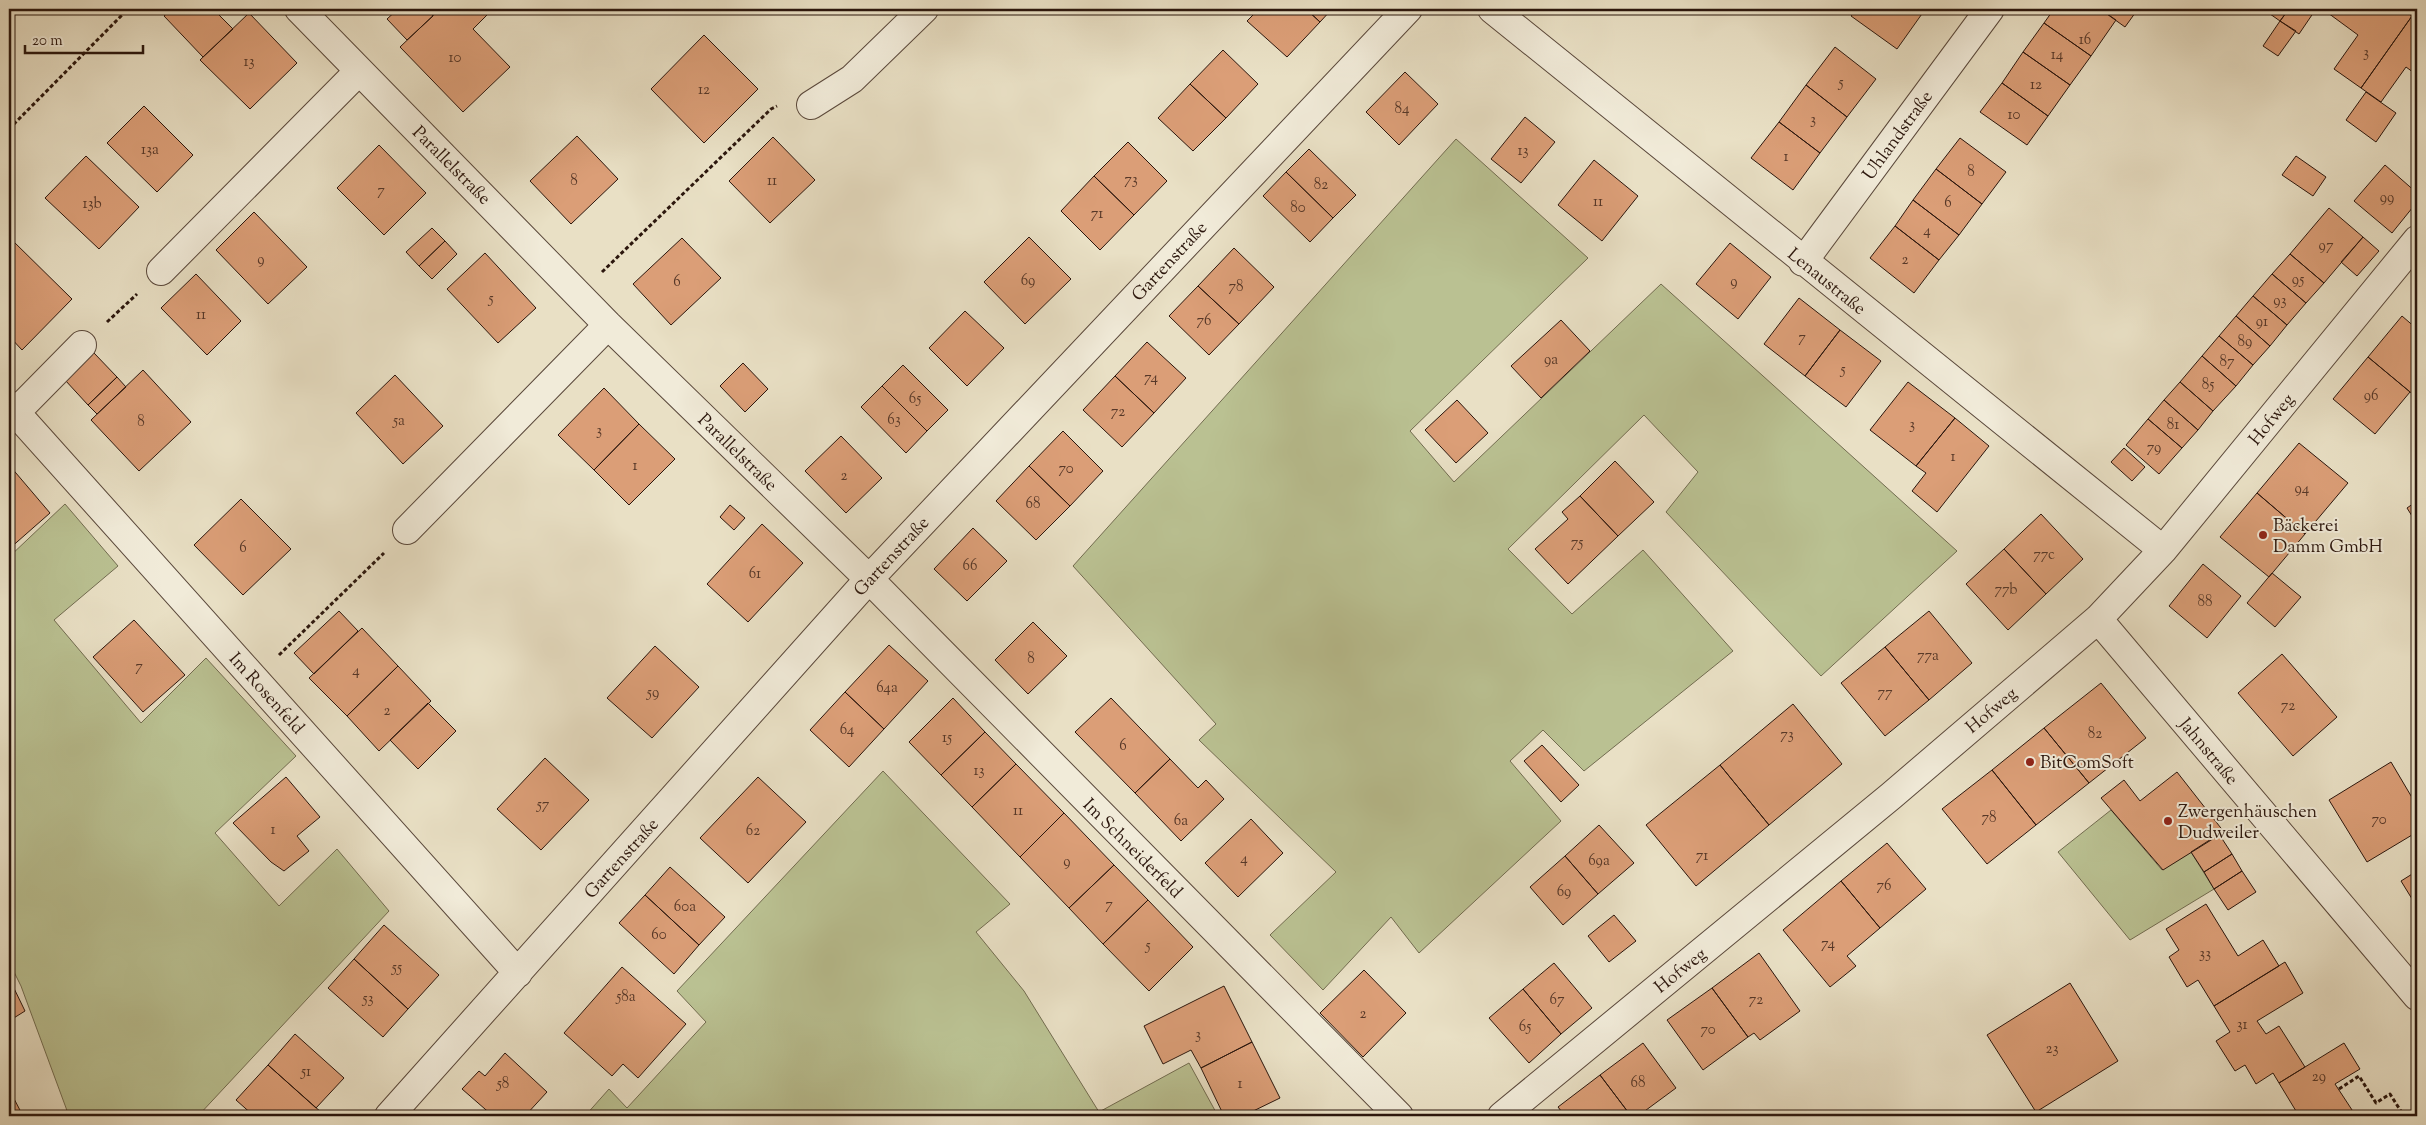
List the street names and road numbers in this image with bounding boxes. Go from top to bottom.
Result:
street label: Uhlandstraße [1857,86,1940,186]
street label: Parallelstraße [405,121,496,212]
street label: Gartenstraße [1127,217,1214,308]
street label: Lenaustraße [1781,243,1871,322]
street label: Hofweg [2243,388,2302,452]
street label: Parallelstraße [691,409,782,498]
street label: Gartenstraße [849,512,936,603]
street label: Im Rosenfeld [222,648,309,741]
street label: Hofweg [1961,682,2024,741]
street label: Jahnstraße [2171,712,2243,792]
street label: Im Schneiderfeld [1076,794,1187,905]
street label: Gartenstraße [579,813,666,906]
street label: Hofweg [1650,942,1713,1001]

